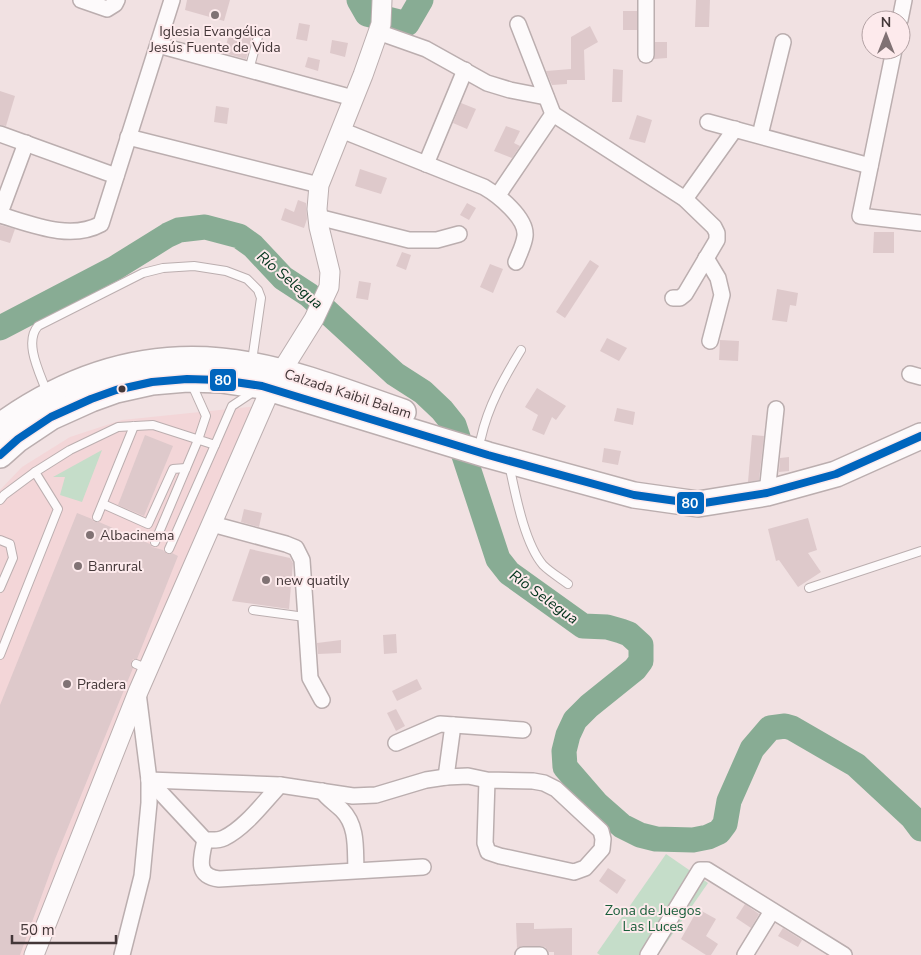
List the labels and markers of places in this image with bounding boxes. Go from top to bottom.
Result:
marker: Iglesia Evangélica Jesús Fuente de Vida [209,9,221,21]
place label: Iglesia Evangélica Jesús Fuente de Vida [148,22,281,57]
unlabelled marker [117,384,127,394]
place label: Albacinema [100,526,174,545]
marker: Albacinema [84,529,96,541]
place label: Banrural [88,557,143,576]
marker: Banrural [72,560,84,572]
place label: new quatily [276,571,350,590]
marker: new quatily [260,574,272,586]
place label: Pradera [77,675,126,694]
marker: Pradera [61,678,73,690]

